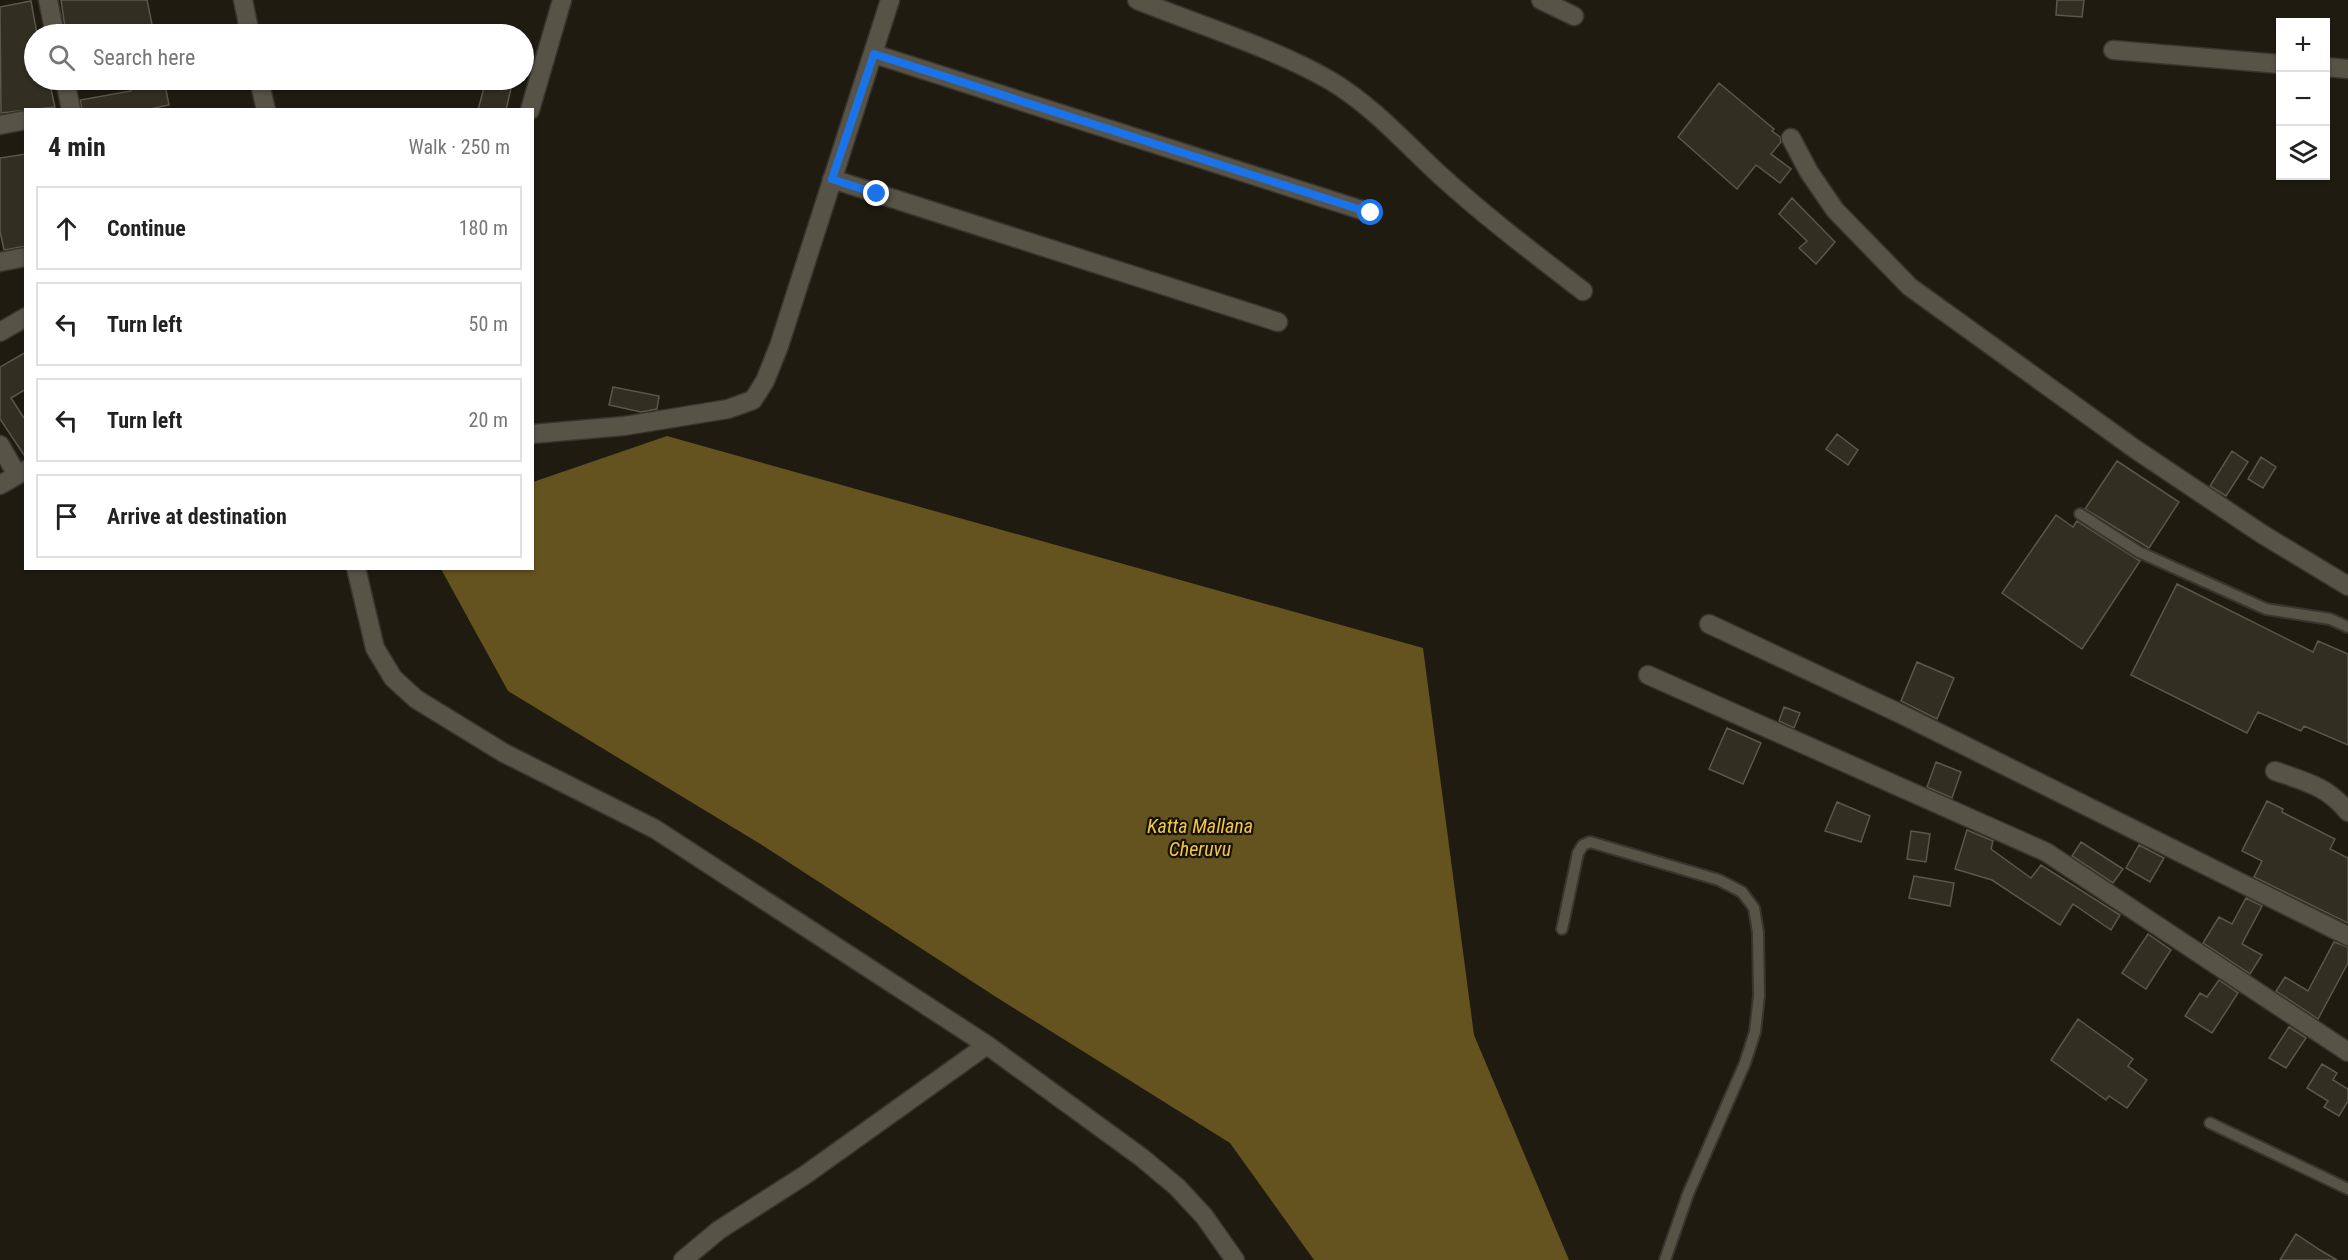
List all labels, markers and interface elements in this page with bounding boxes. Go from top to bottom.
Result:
map controls [2276,18,2330,180]
button: + [2276,18,2330,72]
search box [24,24,534,90]
icon: search [45,41,78,74]
text: Search here [93,45,195,70]
button: − [2276,72,2330,126]
button: layers [2276,126,2330,180]
text: 4 min [48,132,106,162]
text: Walk · 250 m [409,135,510,159]
route end [863,180,889,206]
route start [1357,199,1383,225]
icon: ahead [50,212,83,245]
text: Continue [107,216,186,241]
text: 180 m [459,216,508,240]
icon: left [50,308,83,341]
text: Turn left [107,312,182,337]
text: 50 m [469,312,508,336]
icon: left [50,404,83,437]
text: Turn left [107,408,182,433]
text: 20 m [469,408,508,432]
icon: arrive [50,500,83,533]
text: Arrive at destination [107,504,287,529]
water label: Katta Mallana Cheruvu [1147,814,1253,861]

